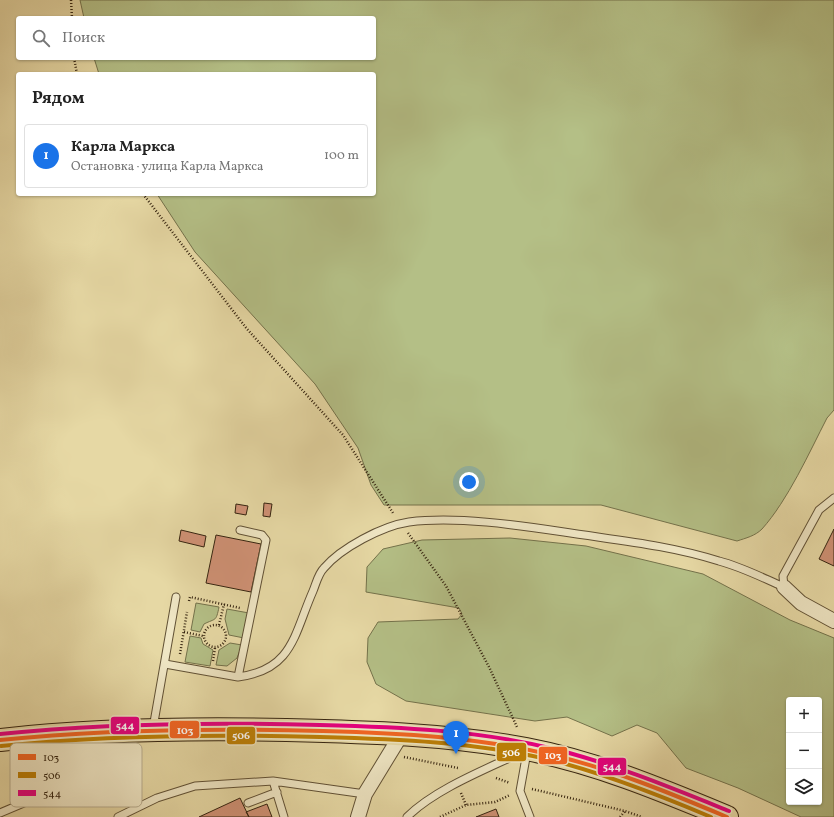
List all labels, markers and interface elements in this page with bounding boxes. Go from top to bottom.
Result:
search box [16,16,376,60]
icon: search [30,27,52,49]
text: Поиск [62,28,105,49]
text: Рядом [32,87,85,110]
text: Карла Маркса [71,137,175,158]
text: 1 [43,147,49,165]
text: 100 m [324,147,359,165]
text: Остановка · улица Карла Маркса [71,158,264,176]
your location [459,472,479,492]
map controls [786,697,822,805]
button: + [786,697,822,733]
line badge: 544 [110,716,140,735]
text: 544 [116,719,135,734]
line badge: 103 [169,720,200,739]
pin: 1 [443,721,469,754]
text: 103 [177,724,194,739]
line badge: 506 [226,726,256,745]
text: 506 [232,729,250,744]
button: − [786,733,822,769]
line badge: 506 [496,742,527,762]
legend [10,743,142,807]
text: 506 [502,746,520,761]
line badge: 103 [538,746,568,765]
text: 103 [545,749,562,764]
text: 103 [43,751,60,766]
line badge: 544 [597,757,627,776]
text: 544 [603,760,622,775]
text: 506 [43,769,61,784]
button: layers [786,769,822,805]
text: 544 [43,787,62,802]

